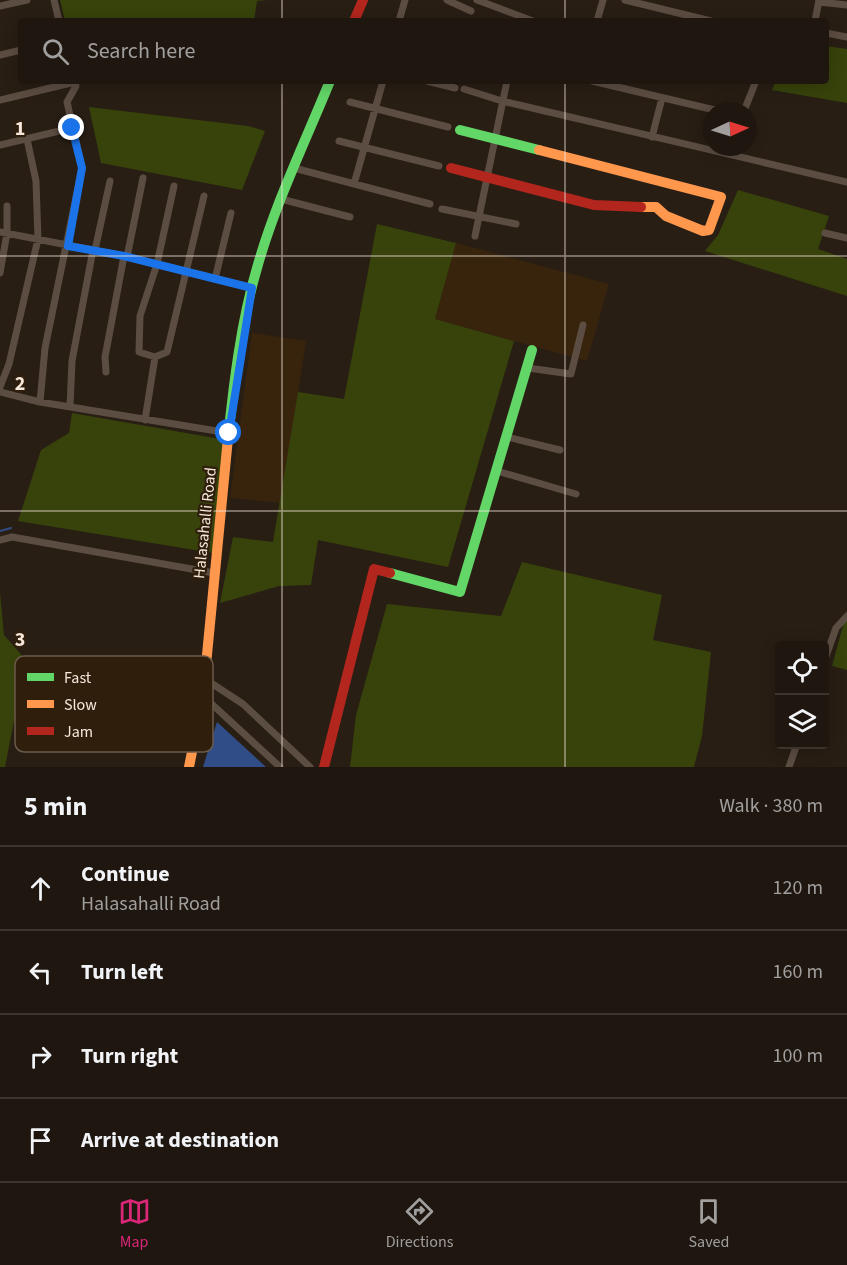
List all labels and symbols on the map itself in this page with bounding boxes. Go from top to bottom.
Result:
north arrow [703,102,757,156]
route end [58,114,84,140]
text: 1 [15,115,25,143]
text: 2 [15,370,25,398]
route start [215,419,241,445]
street label: Halasahalli Road [188,466,222,580]
text: 3 [15,626,25,654]
legend [15,656,213,752]
text: Fast [64,667,92,689]
text: Slow [64,694,97,716]
text: Jam [64,721,93,743]

